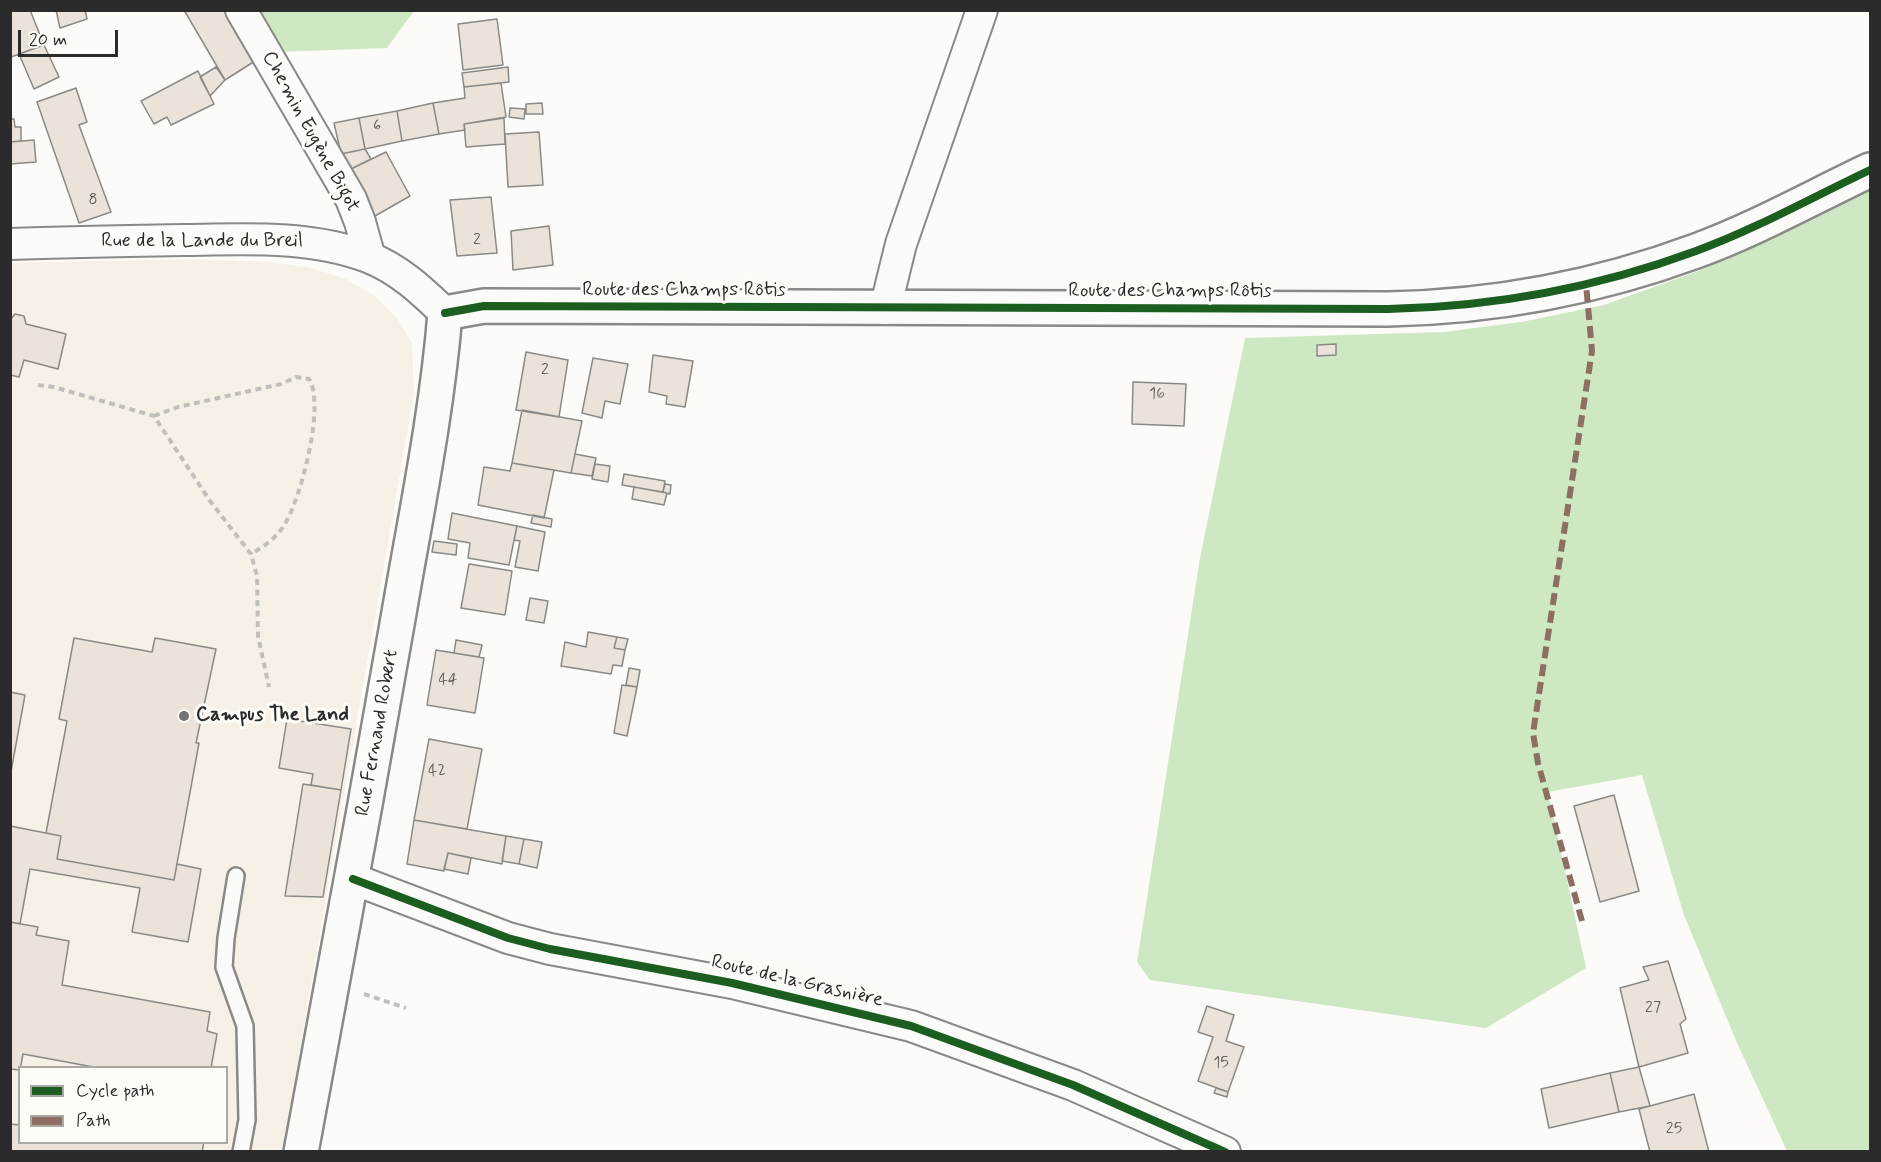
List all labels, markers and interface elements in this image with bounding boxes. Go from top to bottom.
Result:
scale bar [21,18,122,56]
text: 20 m [29,28,67,52]
street label: Chemin Eugène Bigot [256,47,364,217]
house number: 6 [373,117,381,137]
house number: 8 [88,191,98,211]
street label: Rue de la Lande du Breil [101,230,303,254]
house number: 2 [473,231,481,251]
street label: Route des Champs Rôtis [582,279,786,303]
street label: Route des Champs Rôtis [1068,280,1272,304]
house number: 2 [541,361,549,381]
house number: 16 [1149,385,1165,405]
street label: Rue Fernand Robert [352,648,404,818]
house number: 44 [438,671,458,691]
place label: Campus The Land [196,704,349,728]
marker: Campus The Land [177,709,191,723]
house number: 42 [428,762,446,782]
street label: Route de la Grasnière [709,951,885,1013]
house number: 27 [1645,999,1661,1019]
house number: 15 [1213,1054,1229,1074]
legend [18,1066,228,1144]
text: Cycle path [76,1079,154,1103]
text: Path [76,1109,111,1133]
house number: 25 [1666,1120,1682,1140]

